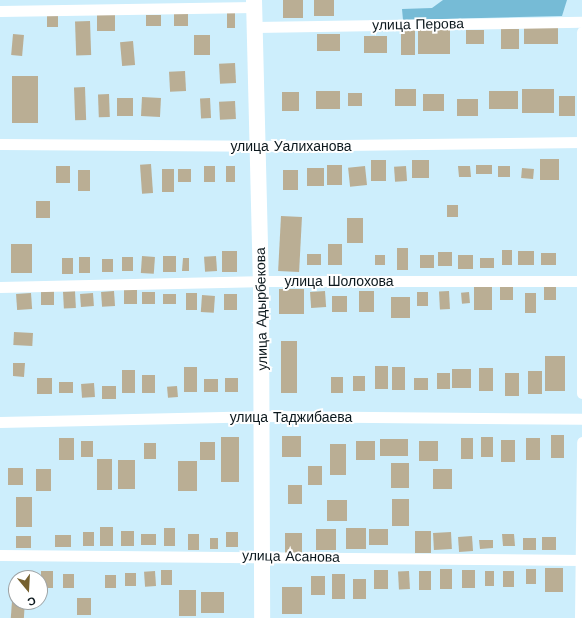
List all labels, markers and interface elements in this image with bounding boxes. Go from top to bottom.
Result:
street label: улица Перова [372,15,464,33]
street label: улица Уалиханова [230,138,352,154]
street label: улица Адырбекова [252,247,270,371]
street label: улица Шолохова [284,273,394,289]
street label: улица Таджибаева [230,409,352,425]
street label: улица Асанова [242,547,340,565]
north arrow [8,570,48,610]
text: С [26,594,37,608]

